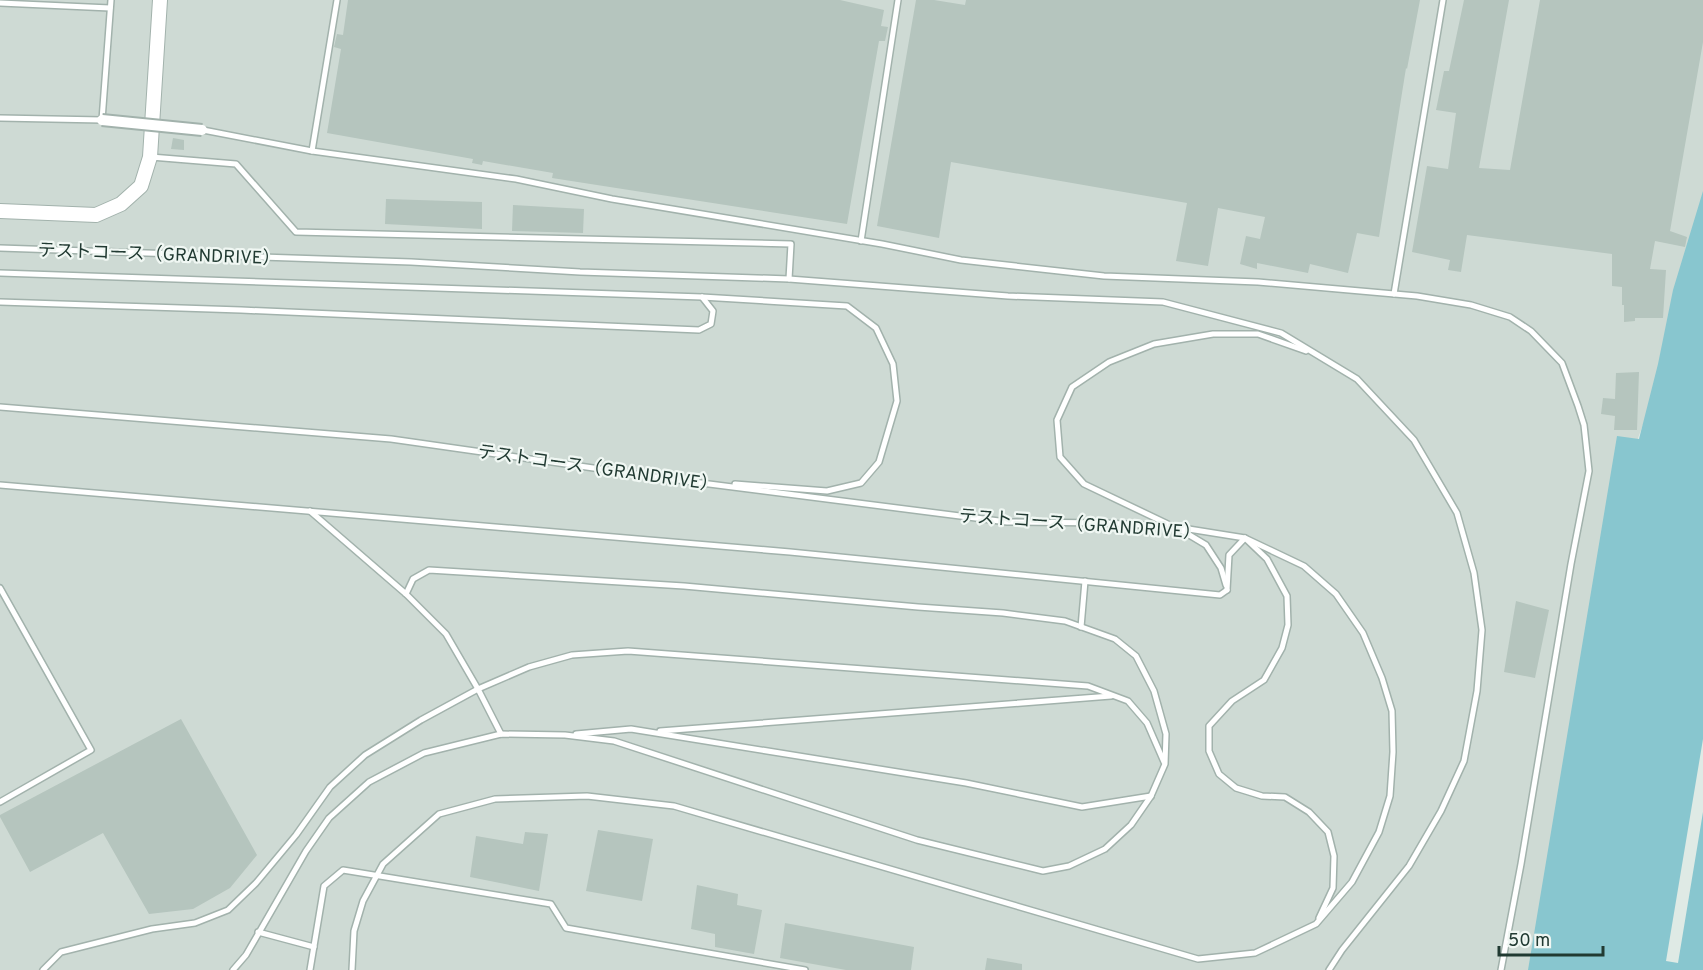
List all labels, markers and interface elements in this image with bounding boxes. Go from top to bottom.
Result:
street label: テストコース（GRANDRIVE） [37,240,281,271]
street label: テストコース（GRANDRIVE） [476,441,720,498]
street label: テストコース（GRANDRIVE） [958,506,1202,545]
scale bar [1499,919,1602,957]
text: 50 m [1508,930,1550,953]

